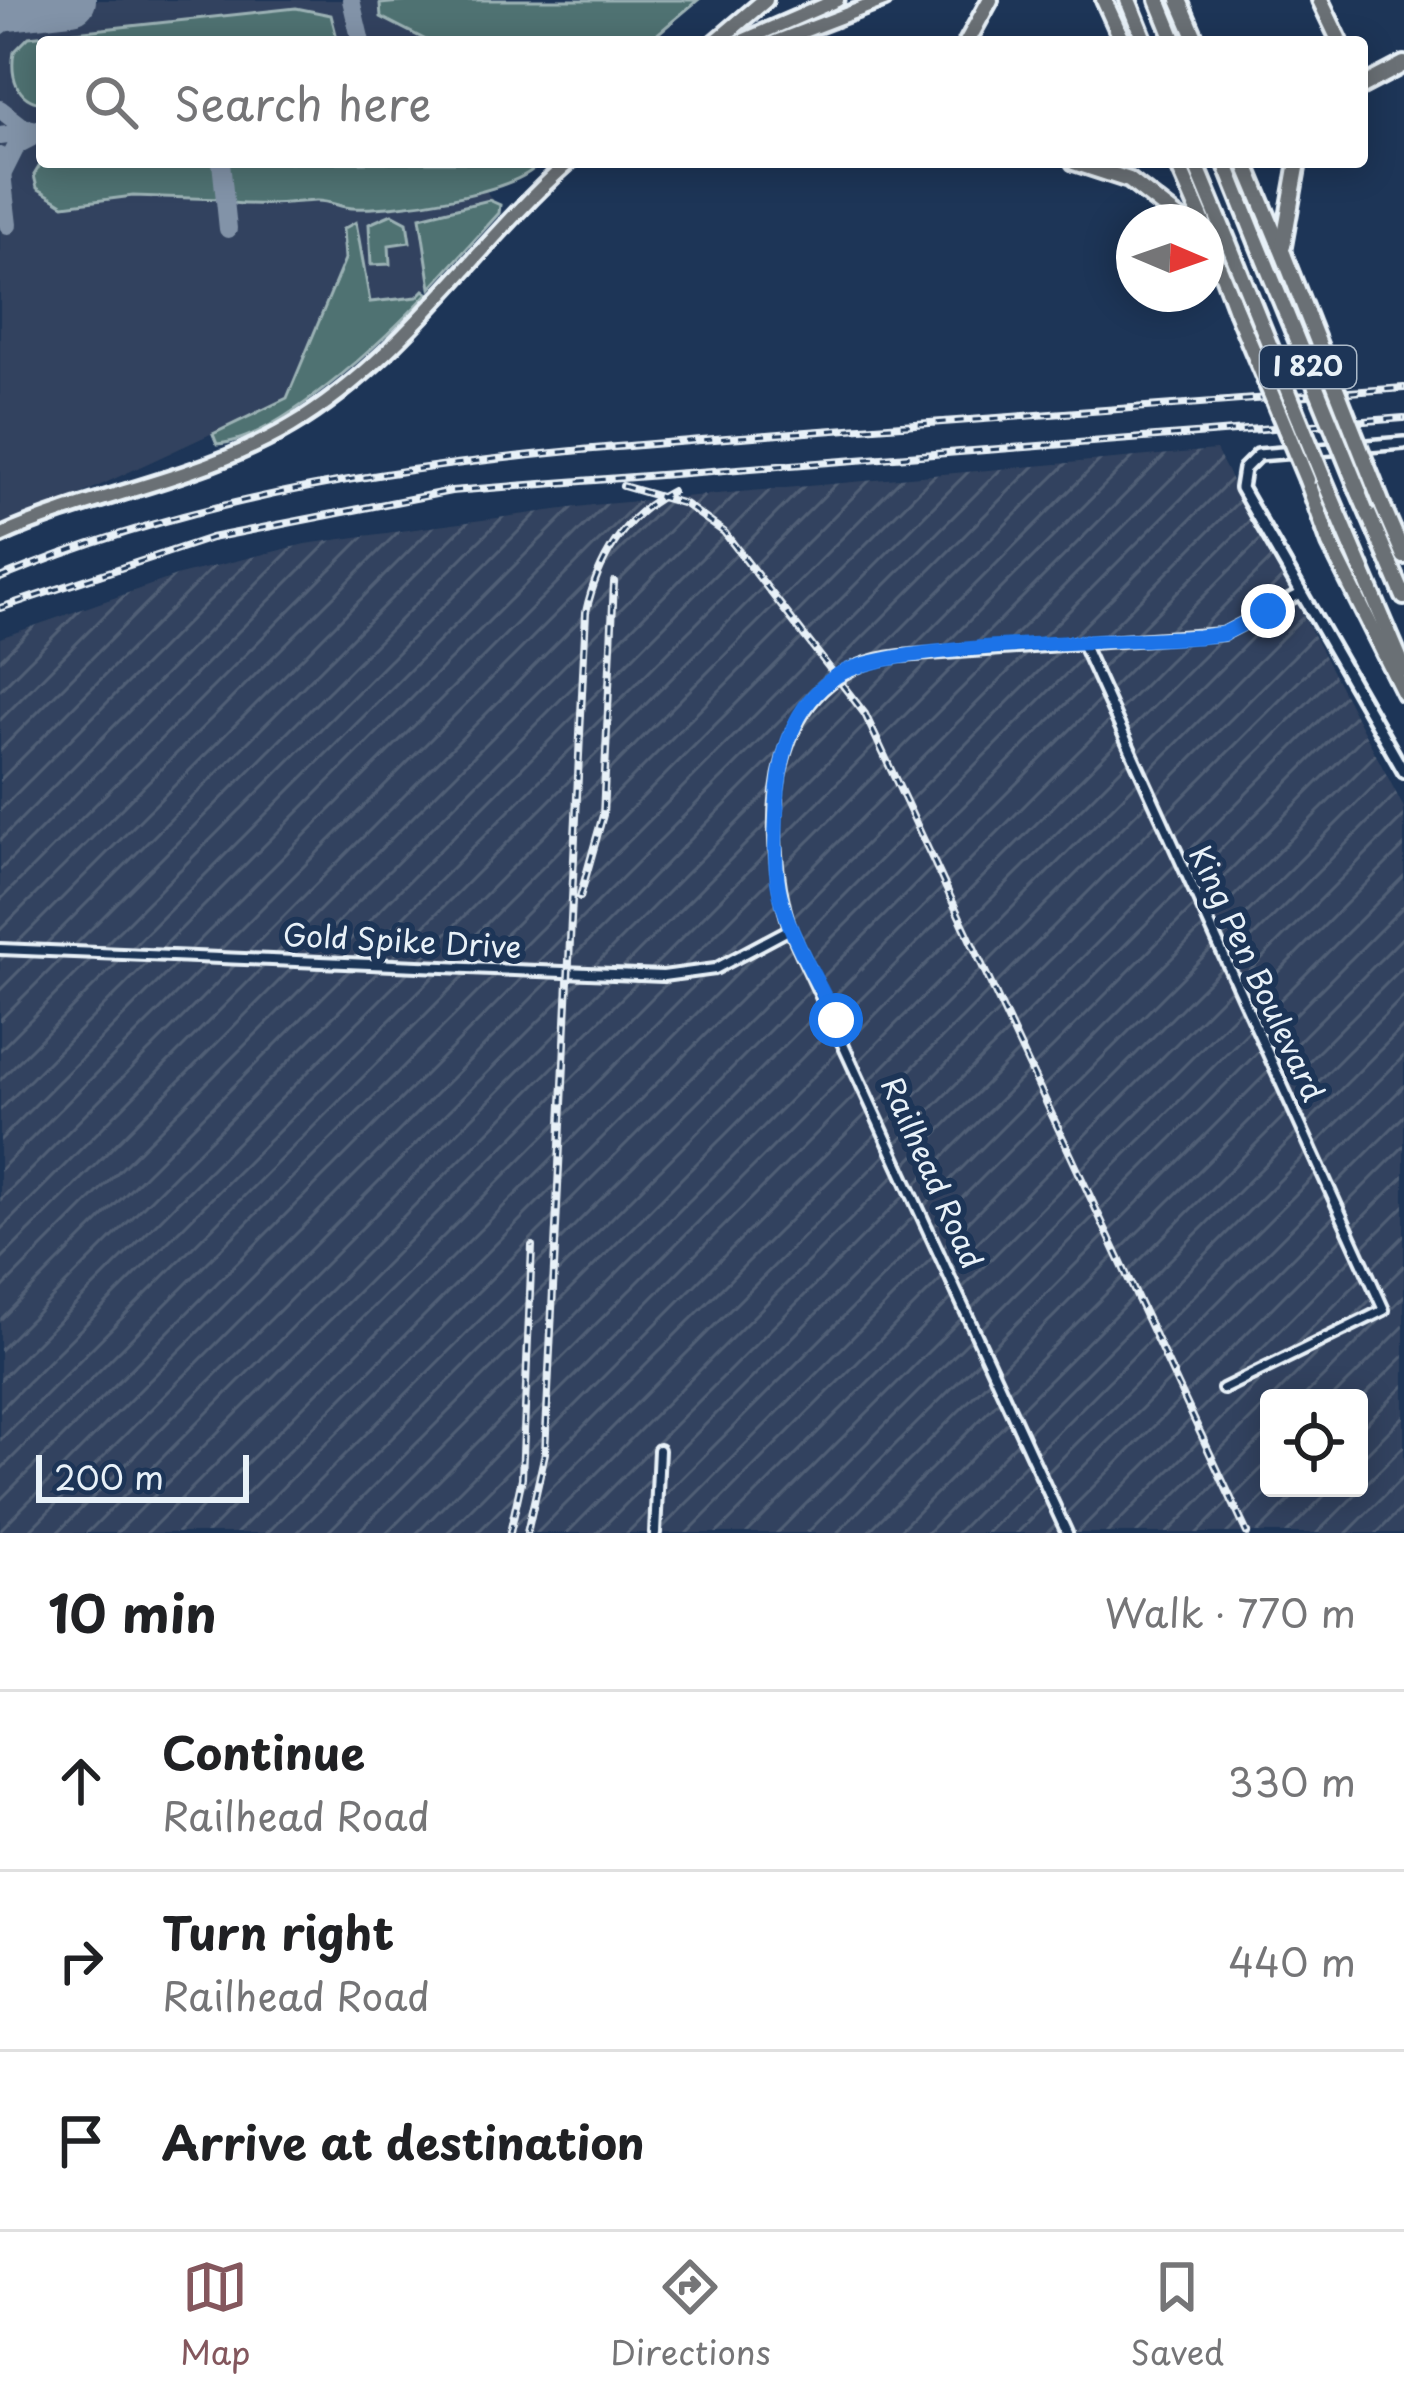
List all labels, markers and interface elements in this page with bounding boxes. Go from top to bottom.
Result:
search box [36,36,1368,168]
text: Search here [174,68,431,136]
icon: search [78,69,144,135]
north arrow [1116,204,1224,312]
road number: I 820 [1260,346,1356,388]
route end [1241,584,1295,638]
street label: King Pen Boulevard [1179,838,1337,1108]
street label: Gold Spike Drive [282,911,523,968]
route start [809,993,863,1047]
street label: Railhead Road [871,1069,996,1275]
map controls [1260,1389,1368,1497]
button: locate [1260,1389,1368,1497]
scale bar [36,1449,249,1502]
text: 200 m [54,1451,164,1501]
text: 10 min [48,1573,217,1650]
text: Walk · 770 m [1105,1582,1356,1641]
text: Continue [162,1717,365,1785]
icon: ahead [48,1748,114,1814]
text: 330 m [1228,1751,1356,1810]
text: Railhead Road [162,1785,430,1844]
text: Turn right [162,1897,394,1965]
icon: right [48,1928,114,1994]
text: 440 m [1228,1931,1356,1990]
text: Railhead Road [162,1965,430,2024]
text: Arrive at destination [162,2107,645,2175]
icon: arrive [48,2108,114,2174]
tab: Map [180,2254,250,2376]
tab: Directions [610,2254,771,2376]
tab: Saved [1130,2254,1224,2376]

